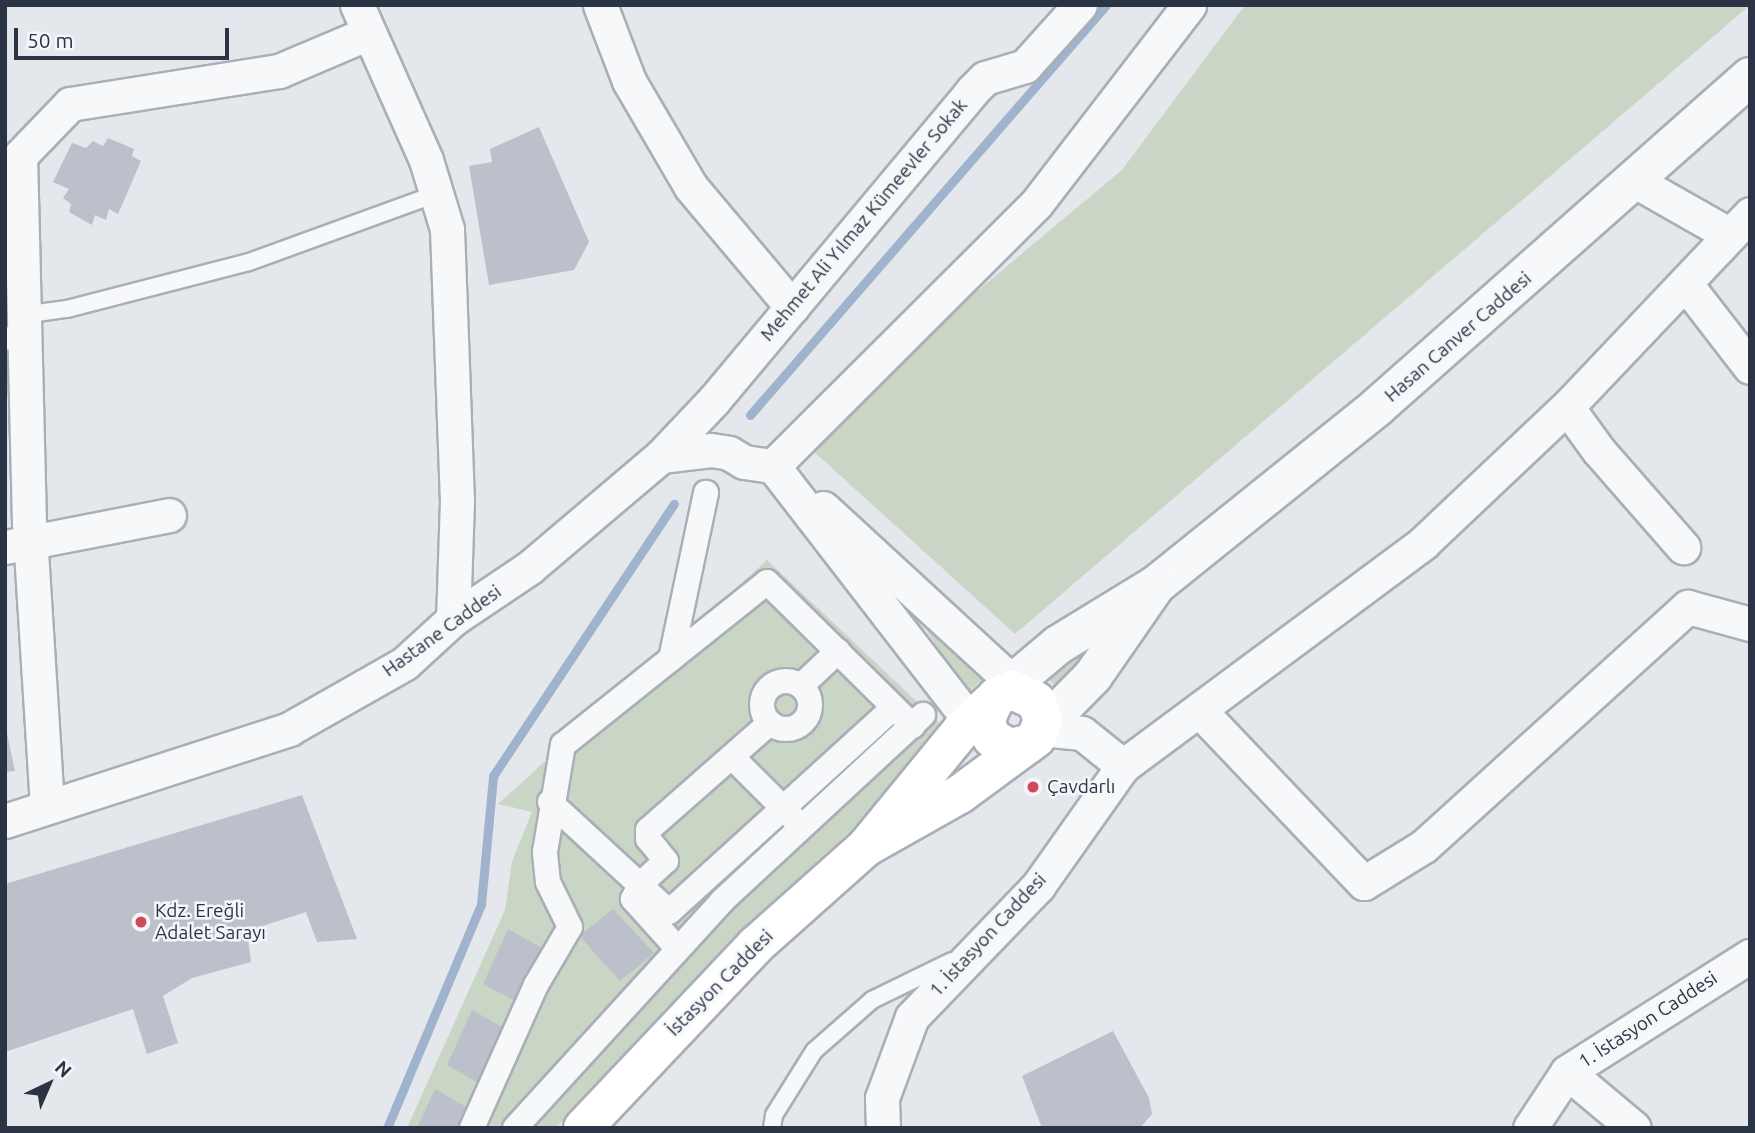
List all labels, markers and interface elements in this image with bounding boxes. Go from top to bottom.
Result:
scale bar [18,14,233,58]
text: 50 m [27,28,74,52]
street label: Mehmet Ali Yılmaz Kümeevler Sokak [756,94,972,346]
street label: Hasan Canver Caddesi [1380,267,1536,407]
street label: Hastane Caddesi [378,580,506,682]
place label: Çavdarlı [1047,776,1115,798]
marker: Çavdarlı [1025,779,1041,795]
street label: 1. İstasyon Caddesi [925,868,1051,1002]
place label: Kdz. Ereğli Adalet Sarayı [155,900,266,944]
marker: Kdz. Ereğli Adalet Sarayı [133,914,149,930]
street label: İstasyon Caddesi [662,925,778,1041]
street label: 1. İstasyon Caddesi [1574,967,1722,1073]
north arrow [14,1049,84,1119]
text: N [51,1056,76,1082]

